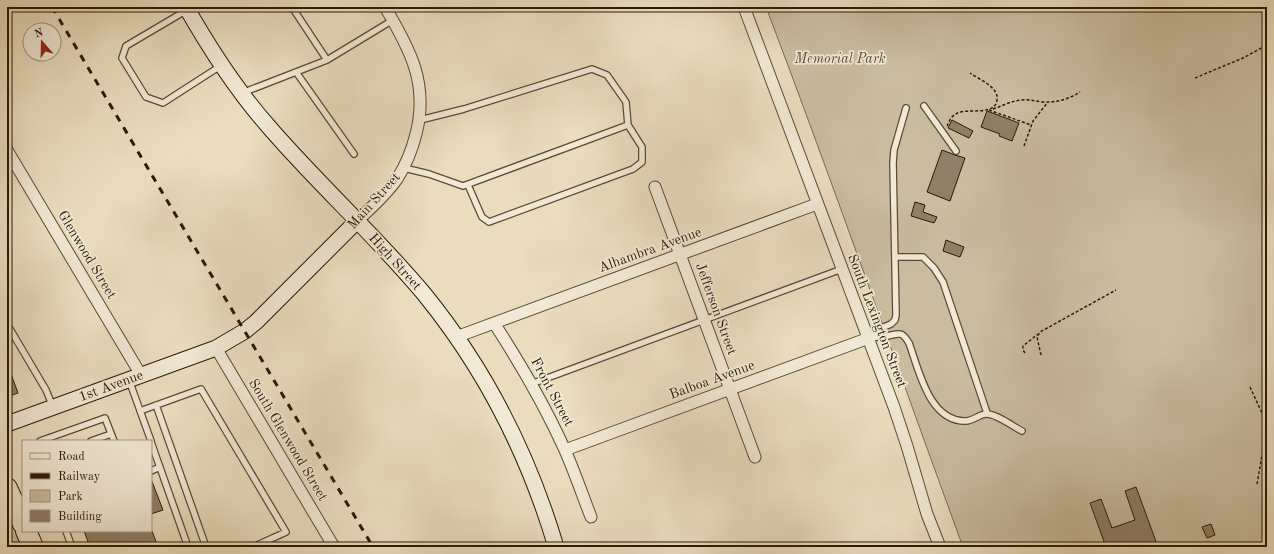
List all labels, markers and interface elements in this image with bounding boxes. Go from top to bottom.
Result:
north arrow [22,22,62,62]
text: N [33,27,45,41]
park label: Memorial Park [793,52,886,66]
street label: Main Street [345,170,403,232]
street label: Glenwood Street [55,208,119,302]
street label: Alhambra Avenue [597,225,703,275]
street label: High Street [366,231,424,293]
street label: South Lexington Street [845,252,909,390]
street label: Jefferson Street [693,261,739,357]
street label: Front Street [528,355,576,429]
street label: Balboa Avenue [667,358,757,402]
street label: 1st Avenue [77,368,145,404]
street label: South Glenwood Street [246,376,330,504]
legend [22,440,152,532]
text: Road [58,451,85,463]
text: Railway [58,471,101,483]
text: Park [58,491,83,503]
text: Building [58,511,102,523]

